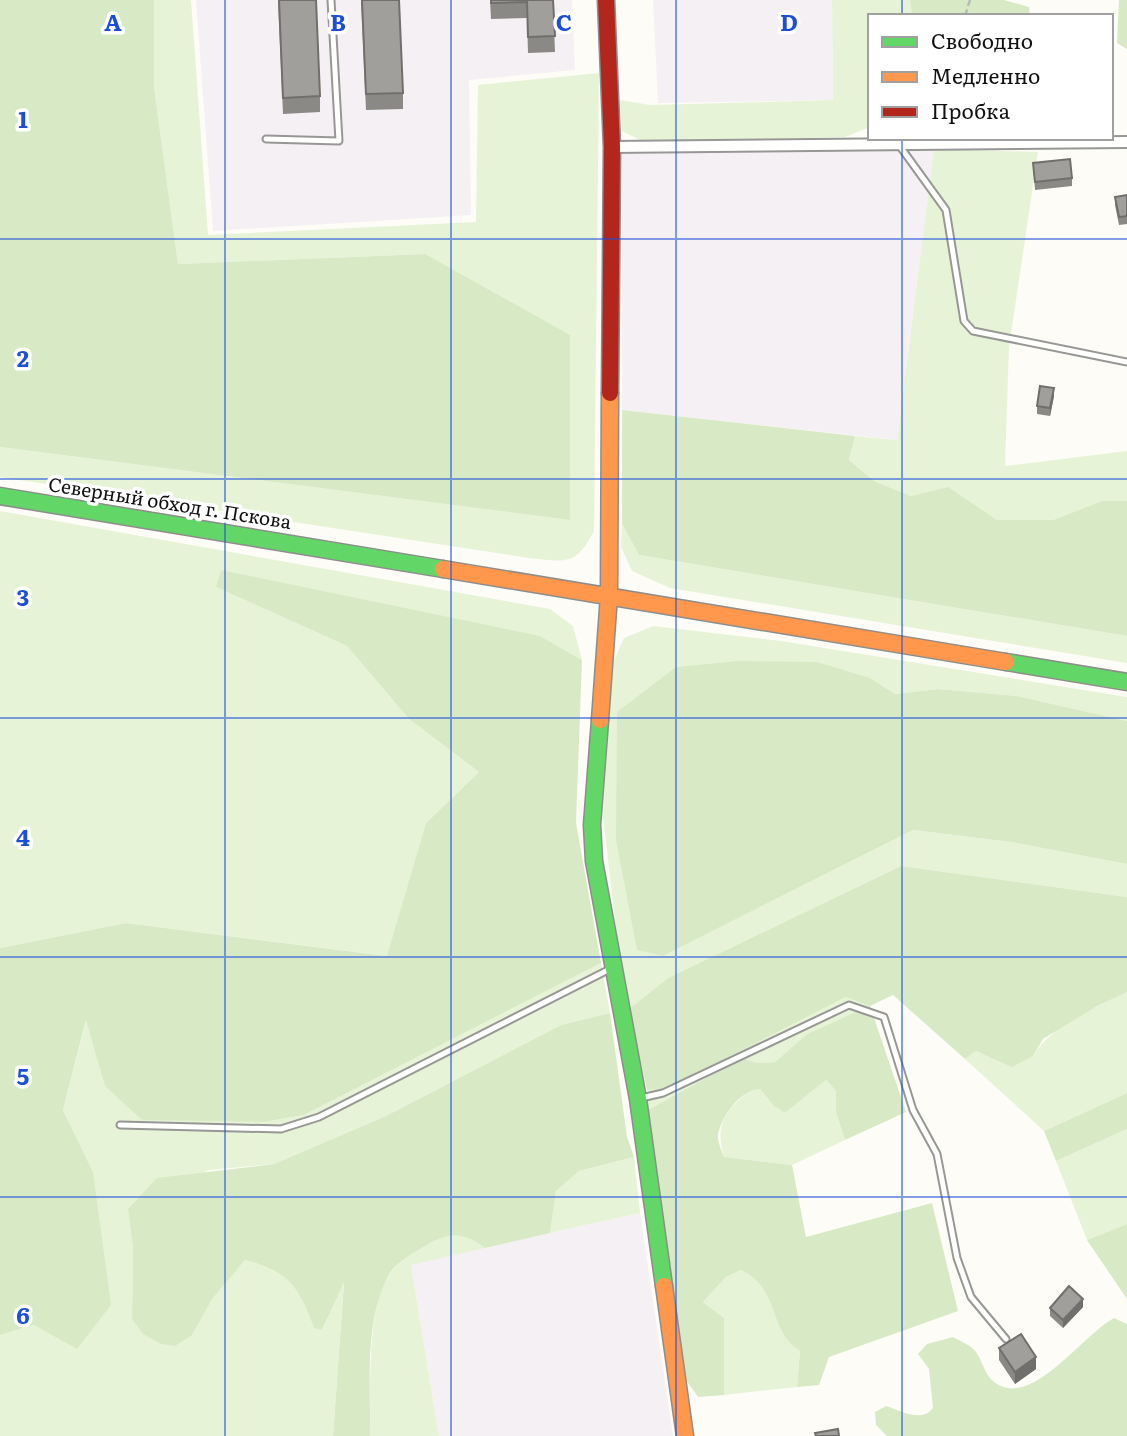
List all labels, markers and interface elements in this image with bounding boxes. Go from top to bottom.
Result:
text: A [104,4,122,38]
text: B [330,4,346,38]
text: C [556,4,572,38]
text: D [780,4,798,38]
legend [868,14,1113,140]
text: Свободно [931,24,1033,55]
text: Медленно [931,59,1040,90]
text: Пробка [931,94,1011,125]
text: 1 [18,101,28,135]
text: 2 [17,340,29,374]
street label: Северный обход г. Пскова [47,469,294,535]
text: 3 [17,579,29,613]
text: 4 [16,819,30,853]
text: 5 [17,1058,29,1092]
text: 6 [16,1297,30,1331]

